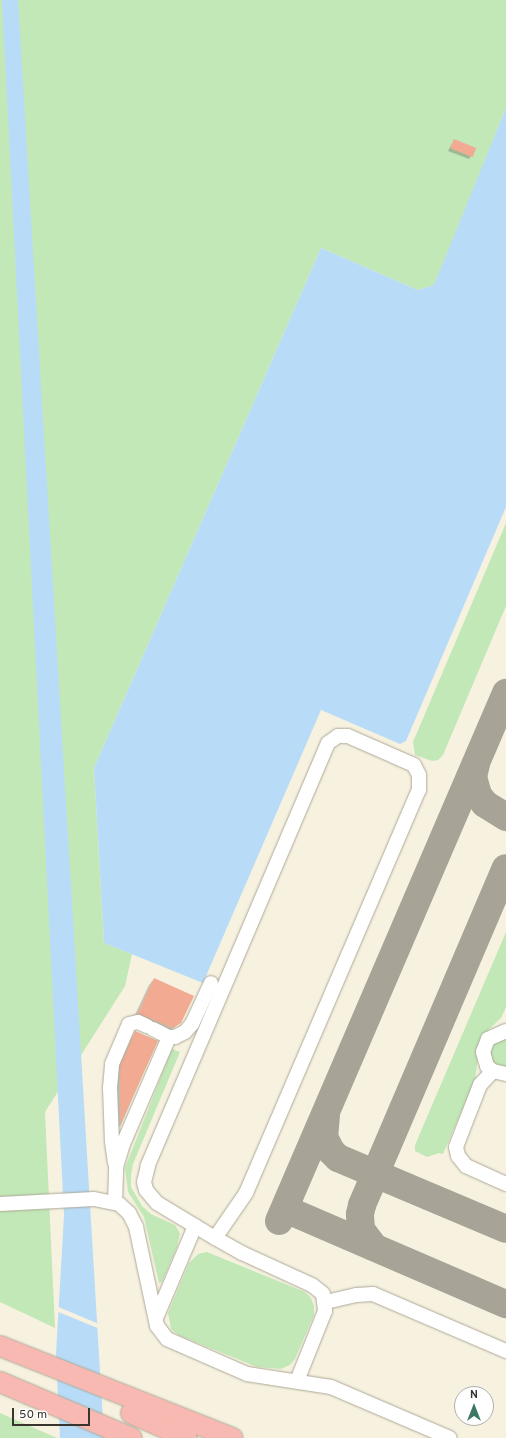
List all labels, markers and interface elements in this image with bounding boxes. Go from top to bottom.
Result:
north arrow [454,1386,494,1426]
text: N [470,1388,478,1402]
scale bar [14,1400,92,1426]
text: 50 m [19,1407,47,1423]

